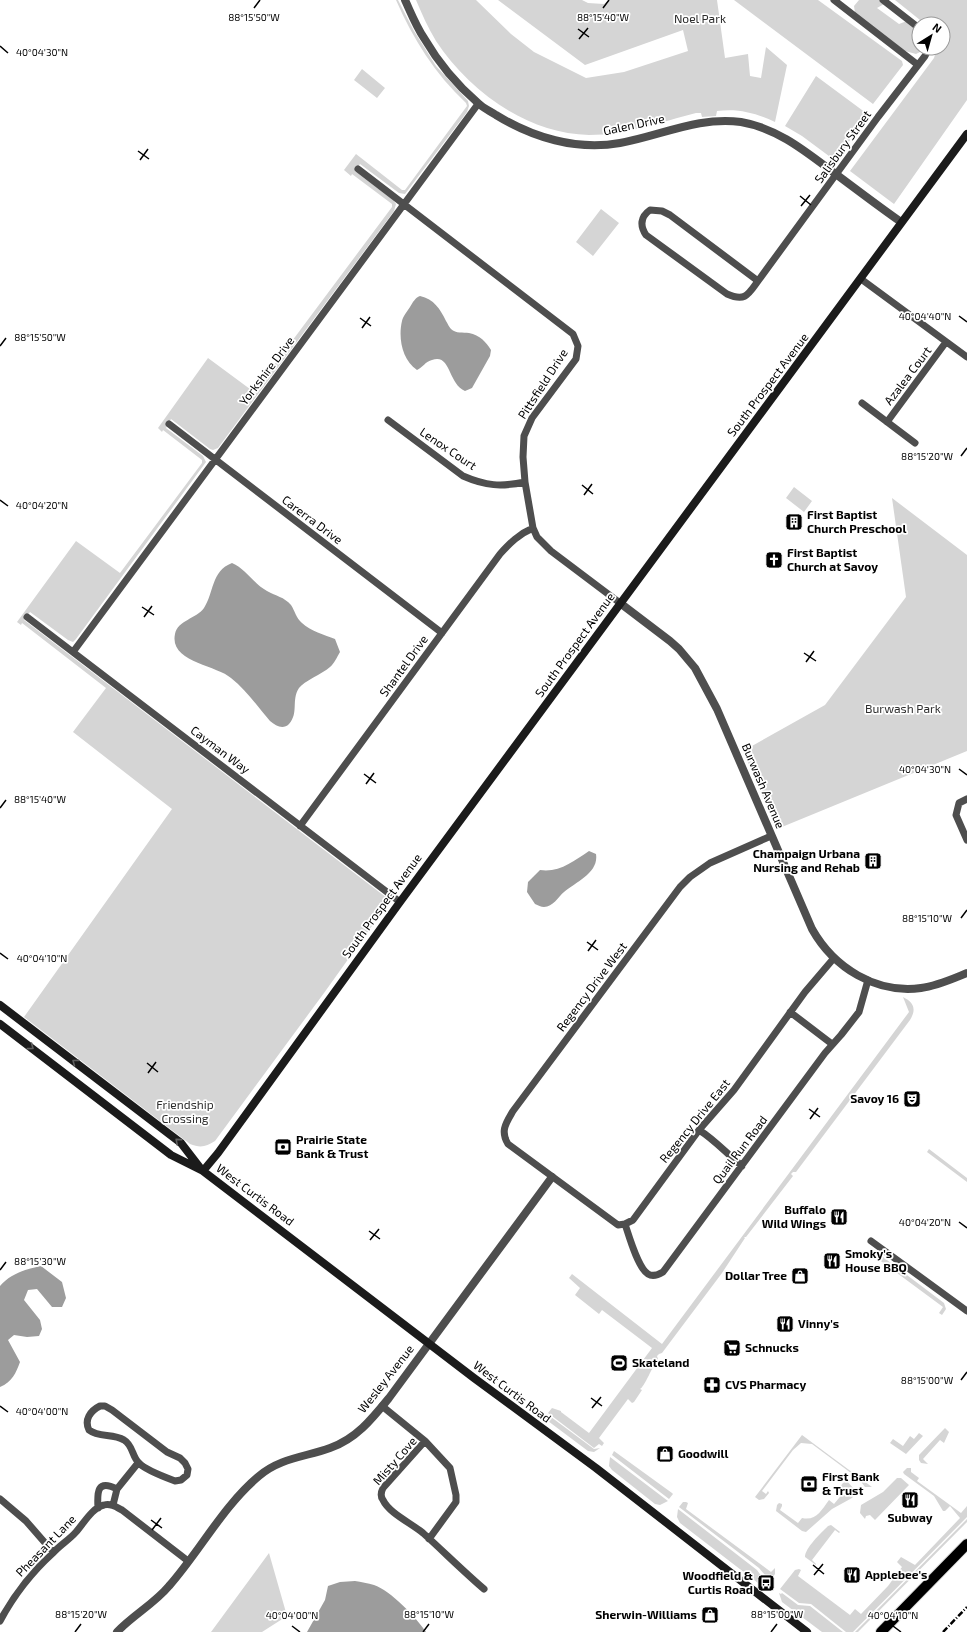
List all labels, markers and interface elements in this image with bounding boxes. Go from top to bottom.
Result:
text: 88°15'50"W [228,11,280,23]
text: 88°15'40"W [577,11,630,23]
park label: Noel Park [674,11,726,25]
north arrow [911,16,951,56]
text: N [930,20,944,35]
text: 40°04'30"N [16,46,68,58]
street label: Salisbury Street [811,107,874,186]
street label: Galen Drive [602,111,666,137]
text: 40°04'40"N [899,310,951,322]
street label: South Prospect Avenue [724,330,811,439]
text: 88°15'50"W [14,331,66,343]
street label: Yorkshire Drive [236,333,296,407]
street label: Azalea Court [881,343,934,407]
street label: Pittsfield Drive [514,346,570,421]
street label: Lenox Court [418,424,480,472]
text: 88°15'20"W [901,450,953,462]
street label: Carerra Drive [280,492,346,546]
text: 40°04'20"N [16,499,68,511]
place label: First Baptist Church Preschool [807,507,906,535]
building icon: First Baptist Church Preschool [784,512,804,532]
place label: First Baptist Church at Savoy [787,545,878,574]
church icon: First Baptist Church at Savoy [764,550,784,570]
street label: South Prospect Avenue [532,589,617,699]
street label: Shantel Drive [376,632,430,699]
park label: Burwash Park [865,701,941,715]
street label: Cayman Way [188,722,253,776]
street label: Burwash Avenue [740,741,788,830]
text: 40°04'30"N [899,763,951,775]
text: 88°15'40"W [14,793,67,805]
place label: Champaign Urbana Nursing and Rehab [753,846,860,874]
street label: South Prospect Avenue [339,850,424,960]
building icon: Champaign Urbana Nursing and Rehab [863,851,883,871]
text: 88°15'10"W [902,912,953,924]
street label: Regency Drive West [553,939,629,1034]
text: 40°04'10"N [17,952,67,964]
one-way arrow [27,1043,34,1050]
one-way arrow [72,1060,79,1067]
street label: Regency Drive East [656,1075,733,1165]
theatre icon: Savoy 16 [902,1089,922,1109]
place label: Savoy 16 [850,1091,899,1106]
park label: Friendship Crossing [156,1097,214,1125]
street label: Quail Run Road [709,1112,770,1187]
place label: Prairie State Bank & Trust [296,1132,368,1160]
bank icon: Prairie State Bank & Trust [273,1137,293,1157]
one-way arrow [175,1139,182,1146]
street label: West Curtis Road [214,1161,297,1228]
place label: Buffalo Wild Wings [762,1202,826,1230]
restaurant icon: Buffalo Wild Wings [829,1207,849,1227]
text: 40°04'20"N [899,1216,951,1228]
place label: Smoky's House BBQ [845,1246,907,1275]
restaurant icon: Smoky's House BBQ [822,1251,842,1271]
text: 88°15'30"W [14,1255,66,1267]
shop icon: Dollar Tree [790,1266,810,1286]
place label: Dollar Tree [725,1268,787,1282]
restaurant icon: Vinny's [775,1314,795,1334]
place label: Vinny's [798,1316,839,1331]
supermarket icon: Schnucks [722,1338,742,1358]
place label: Schnucks [745,1340,799,1354]
street label: Wesley Avenue [354,1342,416,1415]
sports icon: Skateland [609,1353,629,1373]
place label: Skateland [632,1355,689,1369]
street label: West Curtis Road [471,1358,554,1425]
text: 88°15'00"W [901,1374,954,1386]
pharmacy icon: CVS Pharmacy [702,1375,722,1395]
place label: CVS Pharmacy [725,1377,806,1392]
text: 40°04'00"N [16,1405,68,1417]
street label: Misty Cove [370,1433,419,1487]
shop icon: Goodwill [655,1444,675,1464]
place label: Goodwill [678,1446,729,1460]
place label: First Bank & Trust [822,1469,880,1497]
bank icon: First Bank & Trust [799,1474,819,1494]
restaurant icon: Subway [900,1490,920,1510]
place label: Subway [888,1510,933,1525]
street label: Pheasant Lane [12,1512,78,1579]
restaurant icon: Applebee's [842,1565,862,1585]
place label: Applebee's [865,1567,927,1581]
place label: Woodfield & Curtis Road [683,1568,753,1596]
bus stop icon: Woodfield & Curtis Road [756,1573,776,1593]
shop icon: Sherwin-Williams [700,1605,720,1625]
place label: Sherwin-Williams [595,1607,697,1621]
text: 88°15'20"W [55,1608,107,1620]
text: 88°15'10"W [404,1608,455,1620]
text: 88°15'00"W [751,1608,804,1620]
text: 40°04'00"N [266,1609,318,1621]
text: 40°04'10"N [868,1609,918,1621]

